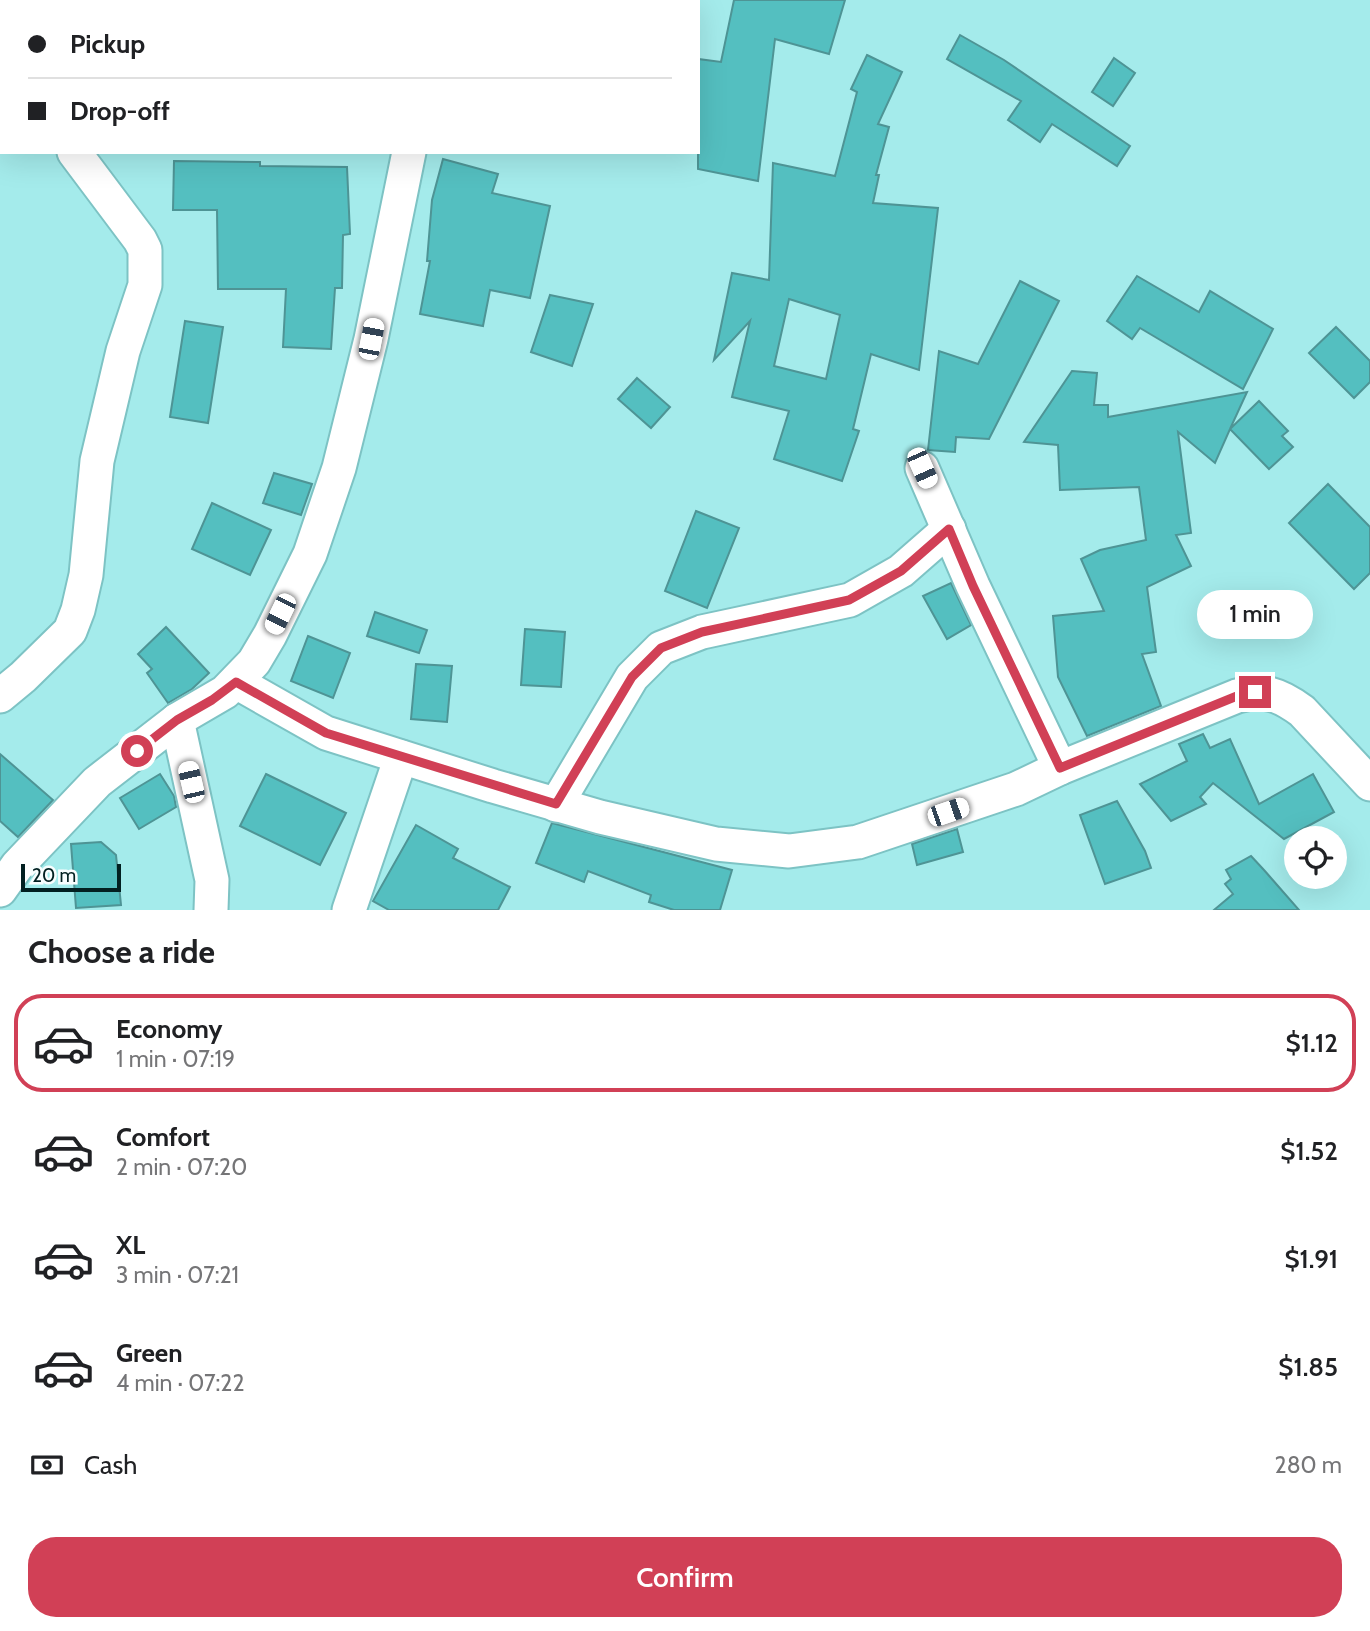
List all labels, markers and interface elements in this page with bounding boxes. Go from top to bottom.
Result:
text: Pickup [70,28,145,60]
text: Drop-off [70,95,170,127]
car [357,316,386,362]
car [904,445,941,491]
callout: 1 min [1197,590,1313,640]
car [262,591,299,637]
text: 1 min [1229,600,1281,628]
route end [1239,676,1271,708]
route start [121,735,153,767]
car [177,759,206,805]
car [925,795,972,829]
map controls [1284,826,1347,889]
button: locate [1284,826,1347,889]
scale bar [21,861,121,893]
text: 20 m [32,864,76,887]
text: Choose a ride [28,932,215,971]
icon: car [32,1012,95,1075]
text: Economy [116,1013,222,1045]
text: $1.12 [1286,1027,1338,1059]
text: 1 min · 07:19 [116,1045,235,1073]
icon: car [32,1120,95,1183]
text: Comfort [116,1121,210,1153]
text: $1.52 [1280,1135,1338,1167]
text: 2 min · 07:20 [116,1153,247,1181]
icon: car [32,1228,95,1291]
text: XL [116,1229,145,1261]
text: $1.91 [1284,1243,1338,1275]
text: 3 min · 07:21 [116,1261,239,1289]
icon: car [32,1336,95,1399]
text: Green [116,1337,183,1369]
text: $1.85 [1278,1351,1338,1383]
text: 4 min · 07:22 [116,1369,244,1397]
icon: cash [28,1446,66,1484]
text: Cash [84,1449,137,1481]
text: 280 m [1275,1451,1342,1479]
button: Confirm [28,1537,1342,1617]

